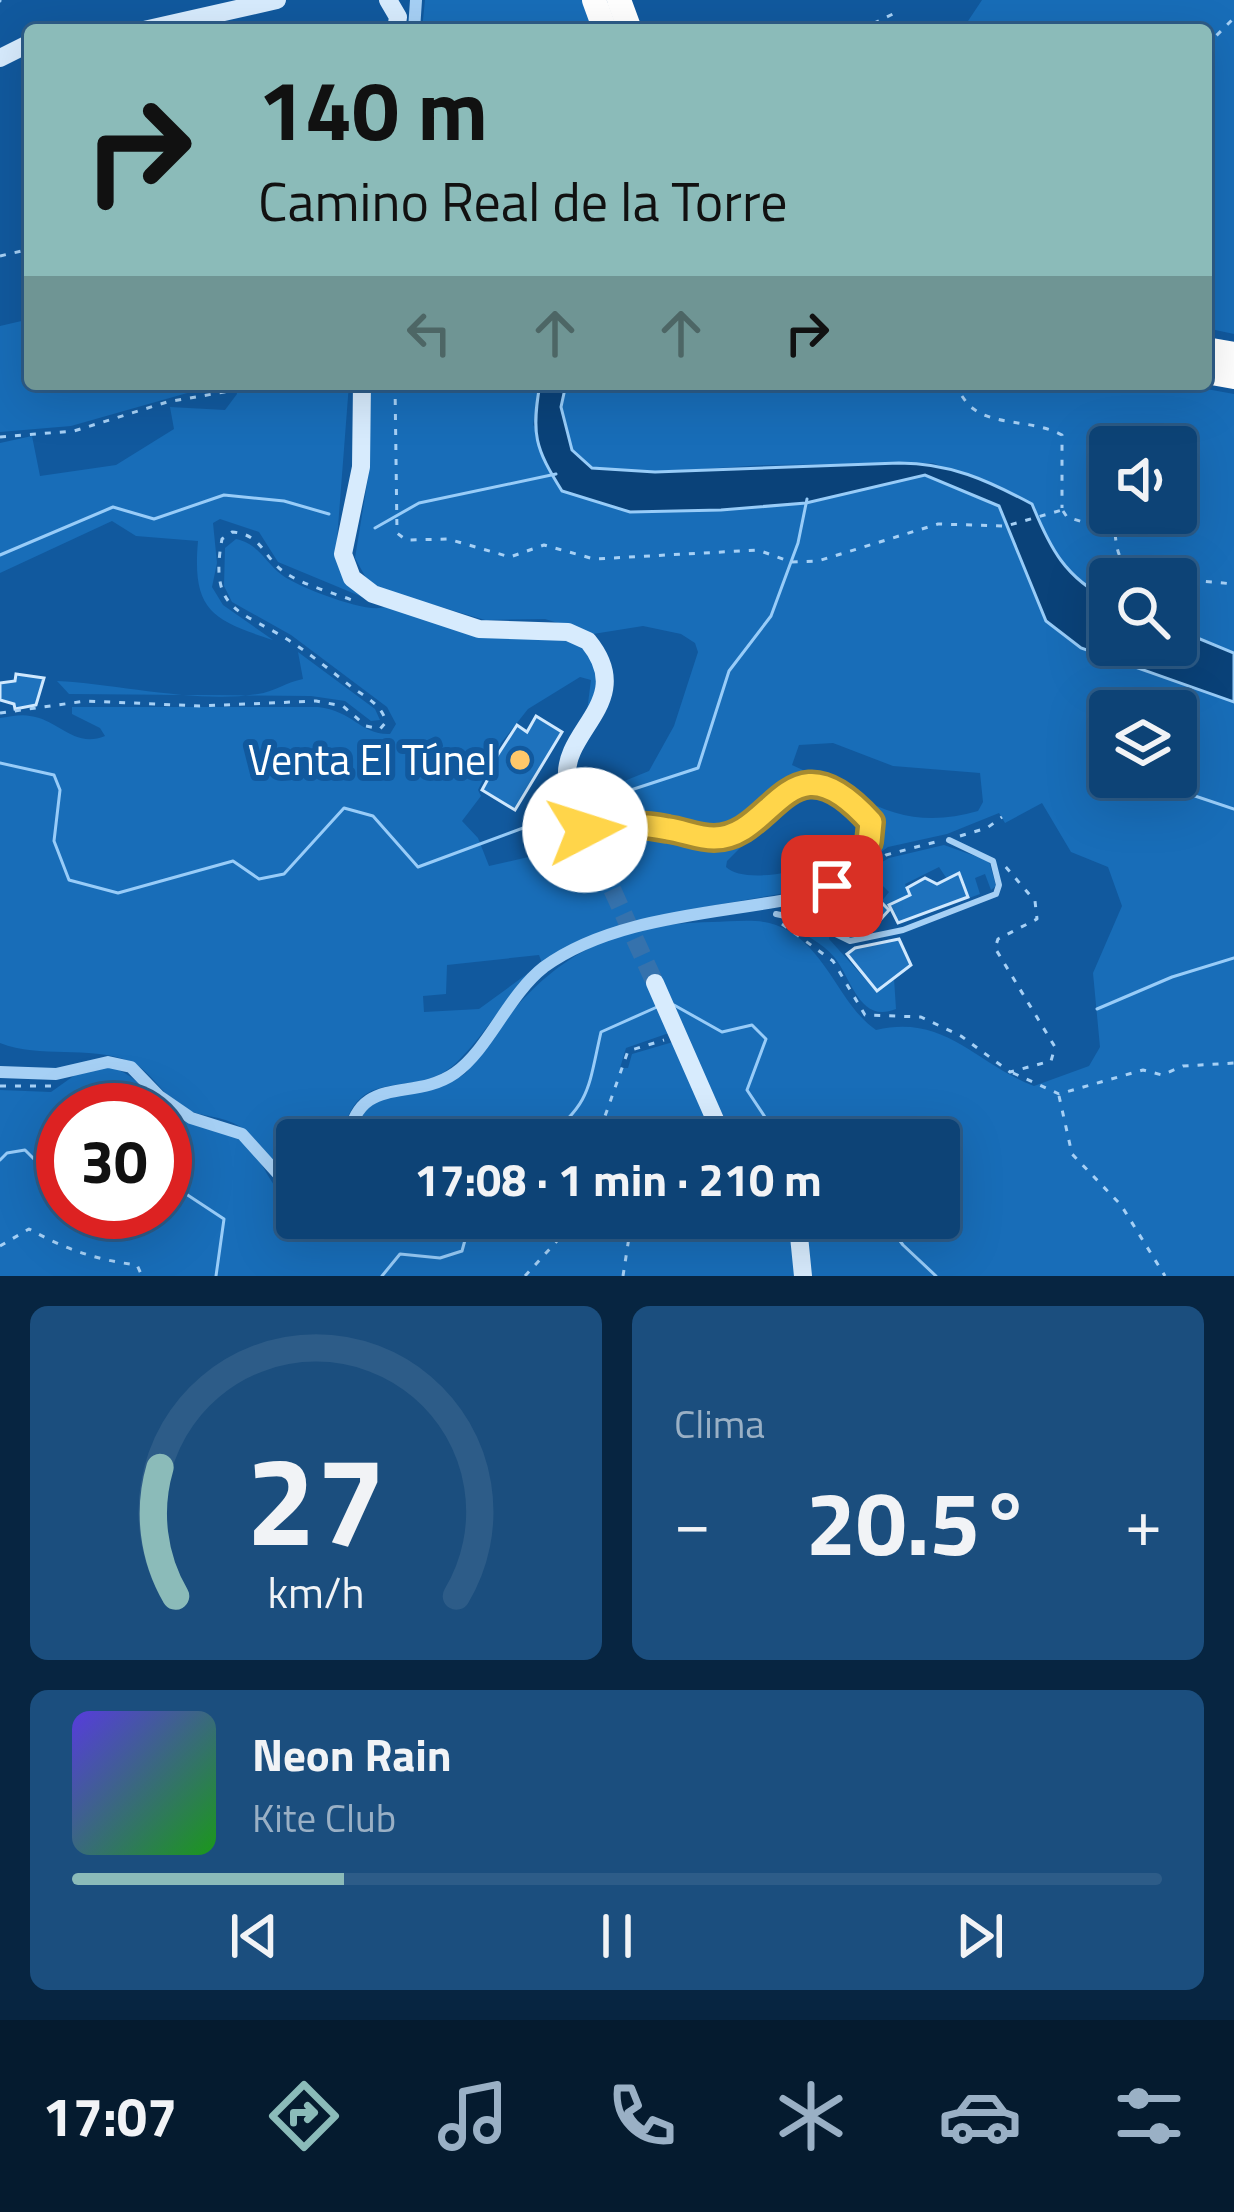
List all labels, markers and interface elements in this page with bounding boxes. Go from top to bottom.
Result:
text: 140 m [258,45,488,173]
icon: right [60,72,216,228]
text: Camino Real de la Torre [258,160,787,242]
icon: left [396,300,462,366]
icon: ahead [522,300,588,366]
icon: ahead [648,300,714,366]
icon: right [774,300,840,366]
map controls [1089,426,1197,798]
button: sound [1089,426,1197,534]
button: search [1089,558,1197,666]
button: layers [1089,690,1197,798]
place label: Venta El Túnel [248,727,496,791]
marker: Venta El Túnel [507,747,533,773]
position arrow [522,767,648,893]
pin [781,835,883,937]
icon: arrive [799,853,865,919]
speed limit sign: 30 [36,1083,192,1239]
text: 17:08 · 1 min · 210 m [414,1145,822,1213]
text: Clima [674,1394,765,1453]
text: 27 [246,1404,386,1593]
text: 20.5° [806,1453,1030,1590]
text: − [674,1471,711,1572]
text: + [1125,1471,1162,1572]
text: km/h [267,1559,365,1625]
text: Neon Rain [252,1720,452,1788]
text: Kite Club [252,1788,396,1847]
icon: previous [221,1903,287,1969]
icon: pause [584,1903,650,1969]
icon: next [947,1903,1013,1969]
icon: directions [262,2074,346,2158]
icon: music [431,2074,515,2158]
icon: phone [600,2074,684,2158]
icon: climate [769,2074,853,2158]
icon: car [938,2074,1022,2158]
icon: filters [1107,2074,1191,2158]
text: 17:07 [43,2075,177,2157]

